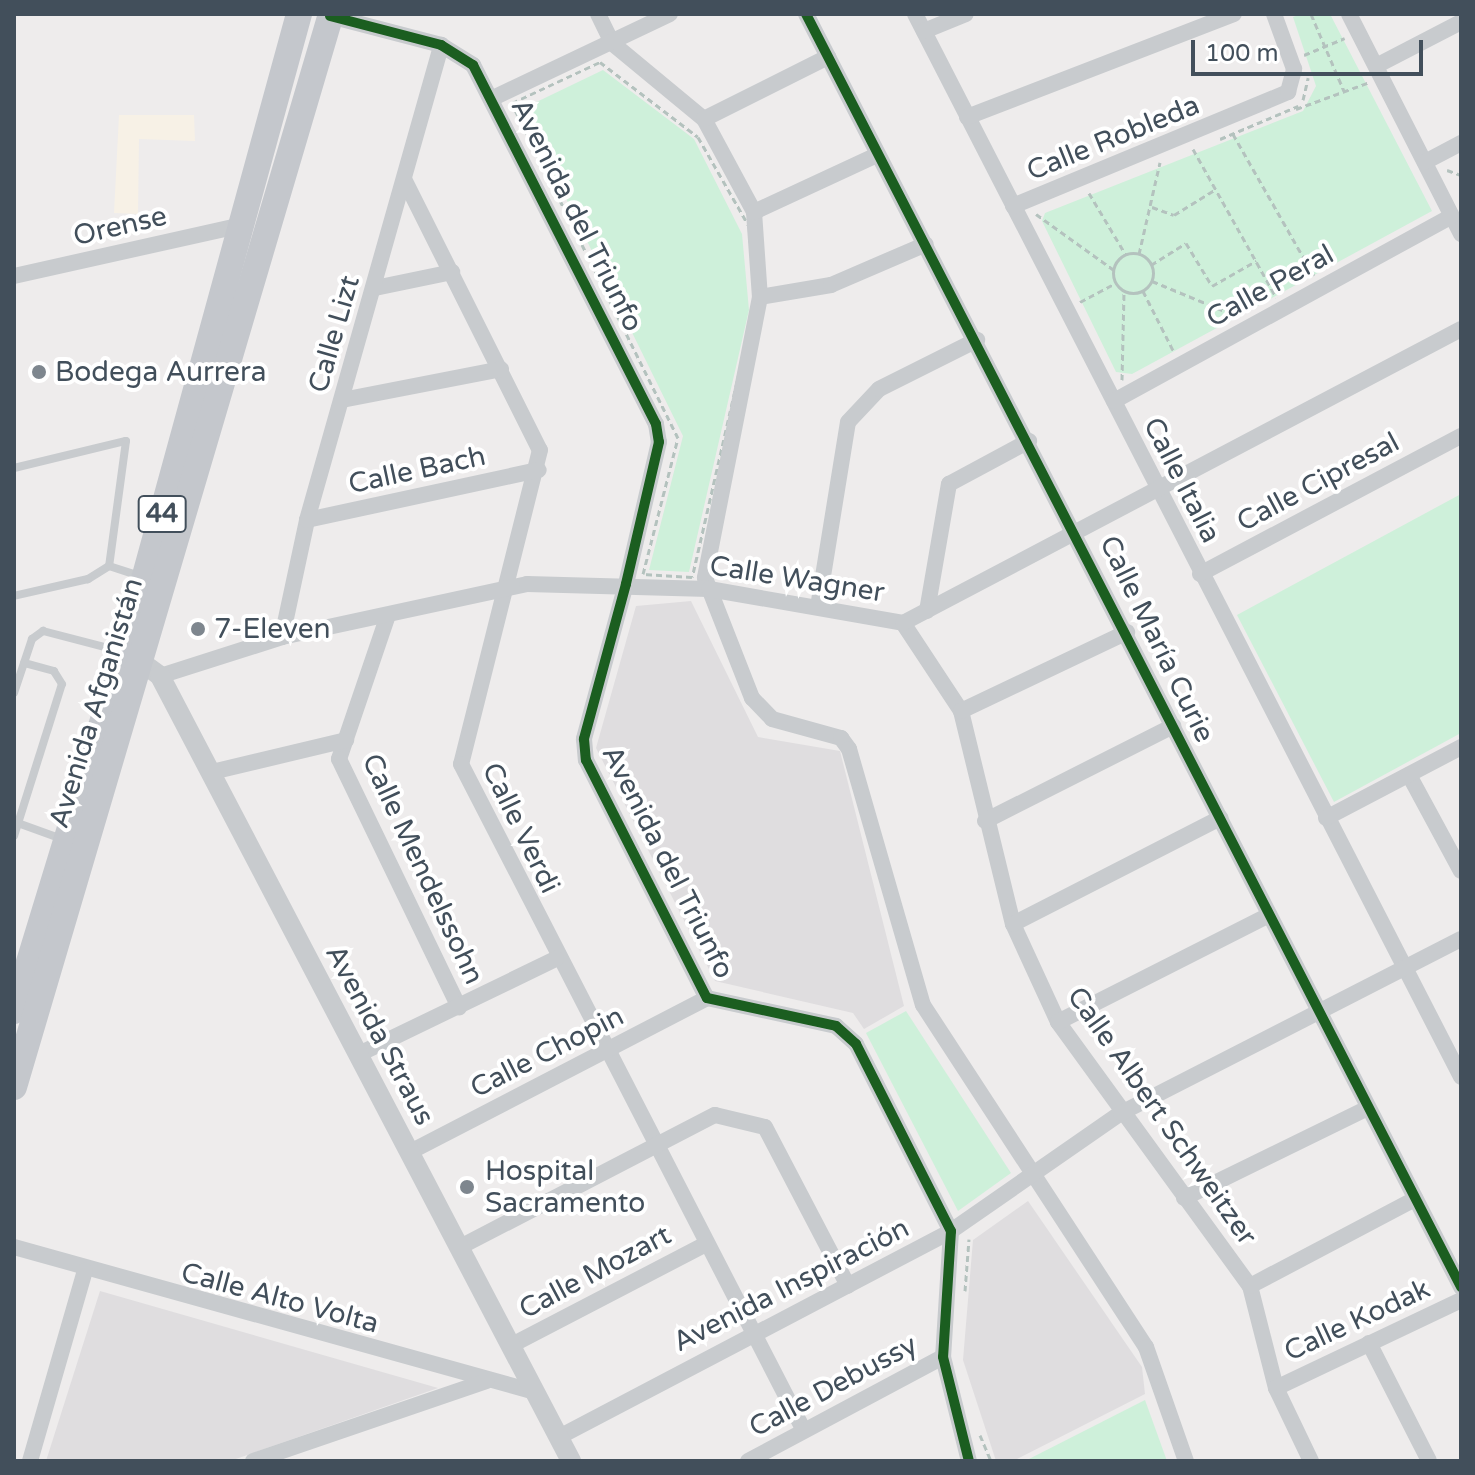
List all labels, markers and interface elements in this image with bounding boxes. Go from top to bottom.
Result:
scale bar [1195,24,1427,74]
text: 100 m [1205,39,1279,68]
street label: Calle Robleda [1022,88,1204,188]
street label: Avenida del Triunfo [504,93,650,337]
street label: Orense [70,199,170,253]
street label: Calle Peral [1201,237,1339,335]
street label: Calle Lizt [301,272,367,396]
place label: Bodega Aurrera [55,355,266,389]
marker: Bodega Aurrera [30,363,48,381]
street label: Calle Italia [1136,412,1228,548]
street label: Calle Cipresal [1231,425,1405,539]
street label: Calle Bach [345,439,489,501]
road number: 44 [136,492,188,536]
street label: Calle María Curie [1092,530,1222,748]
street label: Calle Wagner [707,549,887,609]
street label: Avenida Afganistán [42,574,150,832]
place label: 7-Eleven [214,612,331,646]
marker: 7-Eleven [189,620,207,638]
street label: Avenida del Triunfo [595,740,741,984]
street label: Calle Mendelssohn [355,748,491,990]
street label: Calle Verdi [475,757,567,899]
street label: Avenida Straus [318,939,442,1131]
street label: Calle Albert Schweitzer [1060,981,1264,1251]
street label: Calle Chopin [465,999,629,1105]
place label: Hospital Sacramento [485,1154,645,1220]
marker: Hospital Sacramento [456,1176,478,1198]
street label: Avenida Inspiración [667,1211,915,1359]
street label: Calle Mozart [513,1218,677,1326]
street label: Calle Alto Volta [178,1255,382,1341]
street label: Calle Kodak [1279,1272,1435,1368]
street label: Calle Debussy [743,1328,923,1444]

